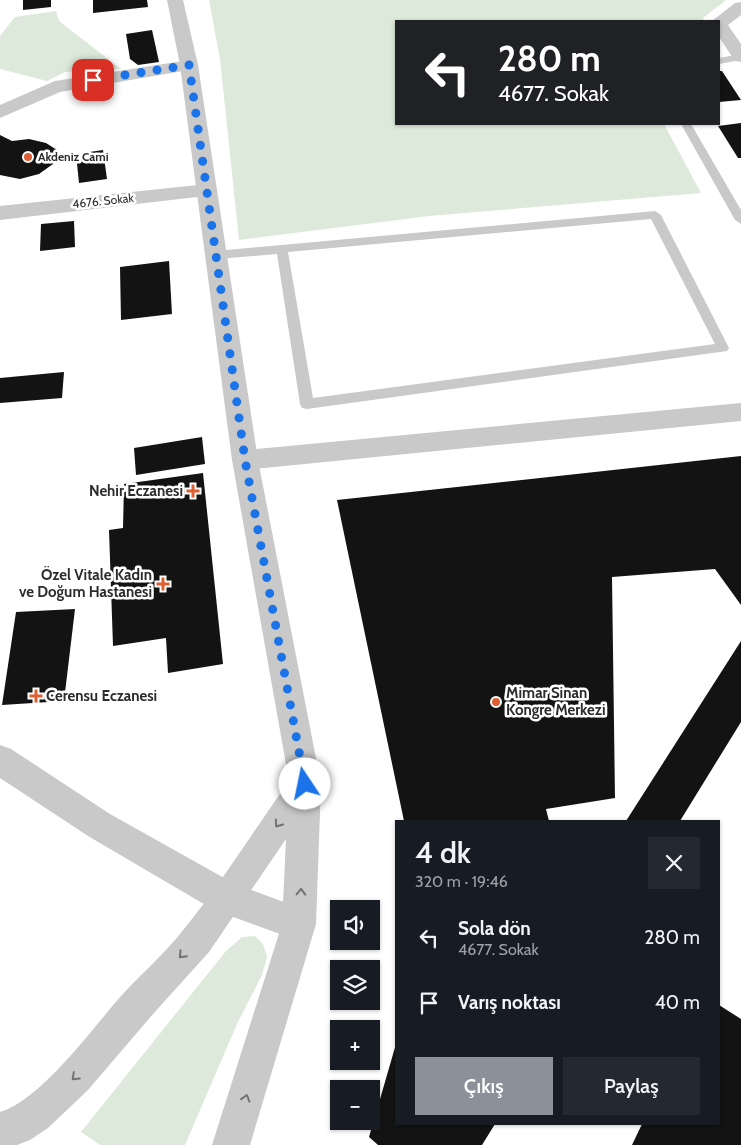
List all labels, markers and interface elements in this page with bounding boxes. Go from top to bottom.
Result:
text: 280 m [498,37,601,80]
icon: left [415,40,480,105]
pin [72,59,114,101]
icon: arrive [79,66,107,94]
text: 4677. Sokak [498,80,609,107]
place label: Akdeniz Cami [38,149,109,164]
marker: Akdeniz Cami [22,151,34,163]
street label: 4676. Sokak [72,190,135,211]
place label: Nehir Eczanesi [89,482,183,500]
marker: Nehir Eczanesi [187,485,199,497]
place label: Özel Vitale Kadın ve Doğum Hastanesi [19,565,152,601]
marker: Özel Vitale Kadın ve Doğum Hastanesi [156,577,170,591]
place label: Mimar Sinan Kongre Merkezi [506,684,605,719]
place label: Cerensu Eczanesi [46,687,157,705]
marker: Cerensu Eczanesi [30,690,42,702]
marker: Mimar Sinan Kongre Merkezi [490,696,502,708]
position arrow [278,757,330,809]
one-way arrow [275,818,284,828]
text: 4 dk [415,834,471,871]
button: close [648,837,700,889]
text: 320 m · 19:46 [415,872,508,891]
one-way arrow [295,887,306,895]
map controls [330,900,380,1130]
button: sound [330,900,380,950]
text: Sola dön [458,917,531,940]
icon: left [415,924,443,952]
text: 280 m [644,926,700,949]
text: 4677. Sokak [458,940,539,959]
one-way arrow [179,950,188,959]
button: layers [330,960,380,1010]
icon: arrive [415,989,443,1017]
text: Varış noktası [458,991,561,1014]
text: 40 m [655,991,700,1014]
button: + [330,1020,380,1070]
button: Çıkış [415,1057,553,1115]
button: Paylaş [563,1057,700,1115]
one-way arrow [72,1071,81,1080]
button: − [330,1080,380,1130]
one-way arrow [240,1095,250,1103]

